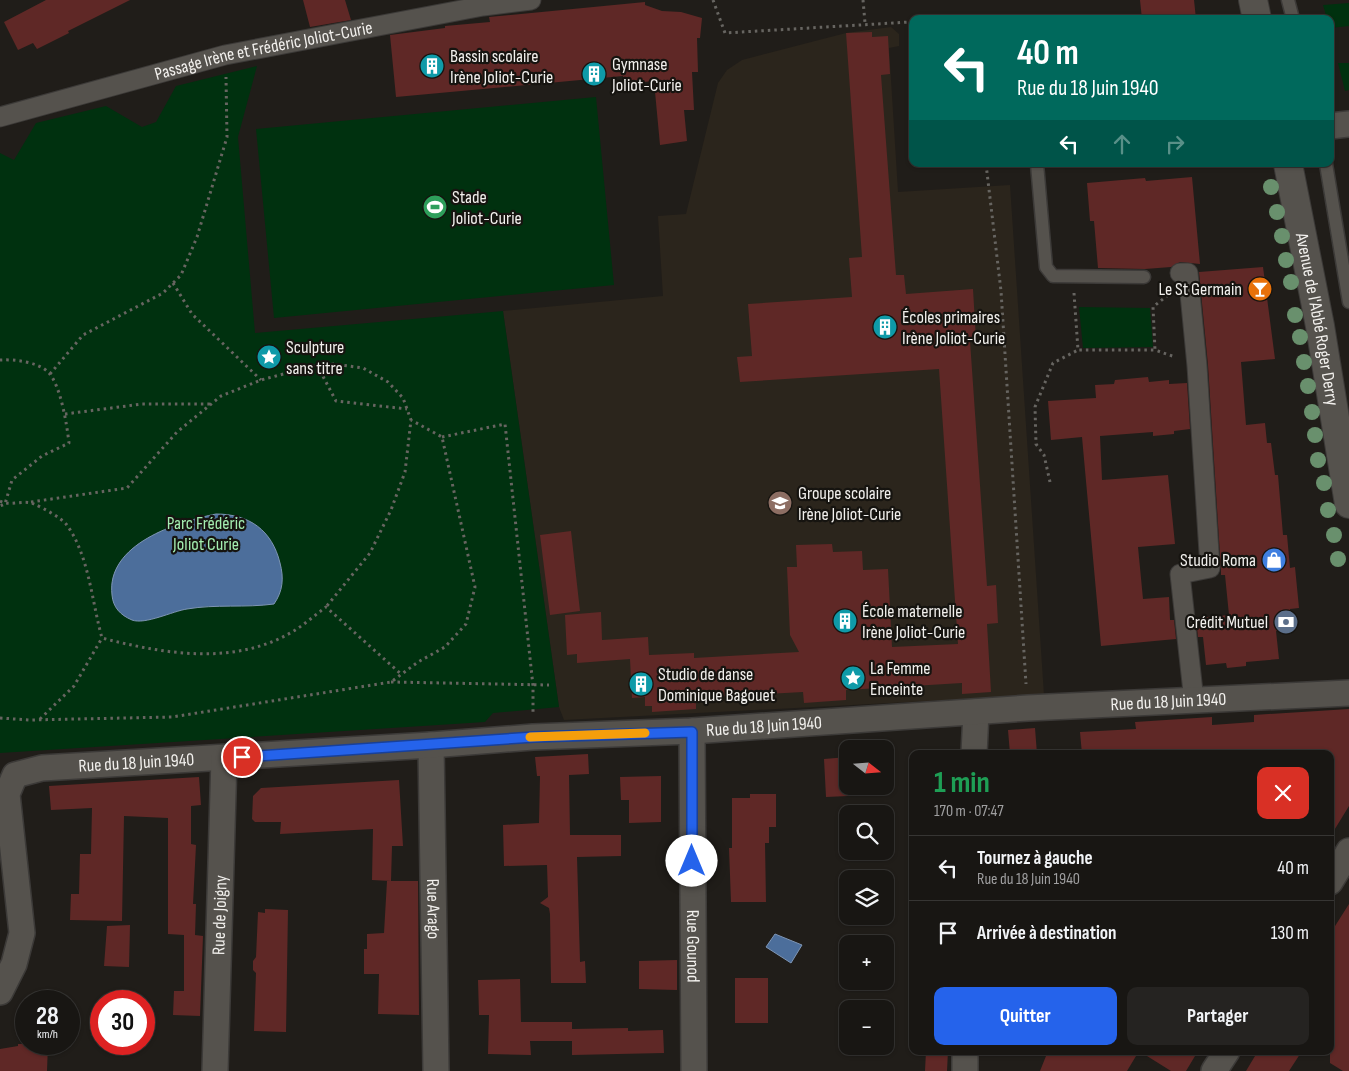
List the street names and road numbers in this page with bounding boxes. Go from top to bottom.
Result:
street label: Passage Irène et Frédéric Joliot-Curie [152,17,374,84]
street label: Avenue de l'Abbé Roger Derry [1291,230,1343,407]
street label: Rue du 18 Juin 1940 [1110,688,1227,715]
street label: Rue du 18 Juin 1940 [705,712,823,741]
street label: Rue du 18 Juin 1940 [78,749,195,776]
street label: Rue de Joigny [208,875,231,955]
street label: Rue Arago [423,879,444,939]
street label: Rue Gounod [683,910,704,982]

